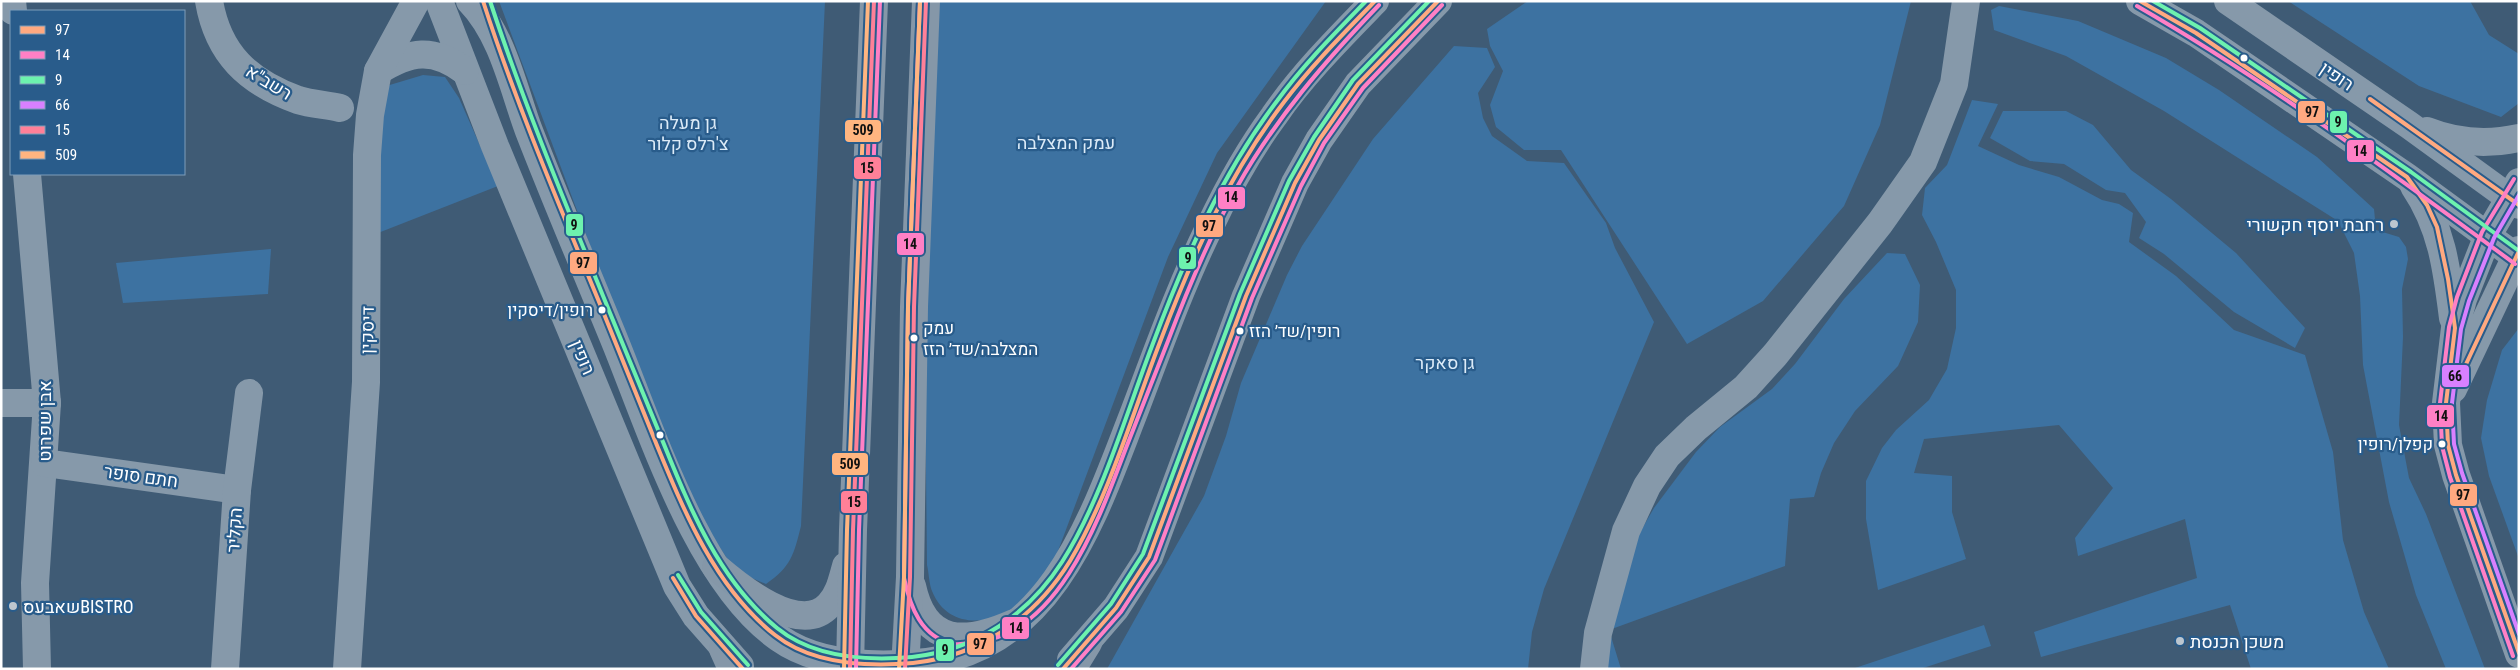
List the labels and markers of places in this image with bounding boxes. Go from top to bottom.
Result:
unlabelled marker [2239,53,2249,63]
place label: רחבת יוסף חקשורי [2246,214,2384,235]
marker: רחבת יוסף חקשורי [2388,218,2400,230]
place label: רופין/דיסקין [507,300,593,320]
marker: רופין/דיסקין [597,305,607,315]
place label: עמק המצלבה/שד׳ הזז [923,318,1038,359]
place label: רופין/שד׳ הזז [1249,321,1340,341]
marker: רופין/שד׳ הזז [1235,326,1245,336]
marker: עמק המצלבה/שד׳ הזז [909,333,919,343]
unlabelled marker [655,430,665,440]
place label: קפלן/רופין [2358,434,2433,454]
marker: קפלן/רופין [2437,439,2447,449]
place label: שאבעסBISTRO [23,596,134,617]
marker: שאבעסBISTRO [7,600,19,612]
place label: משכן הכנסת [2190,631,2284,652]
marker: משכן הכנסת [2174,635,2186,647]

